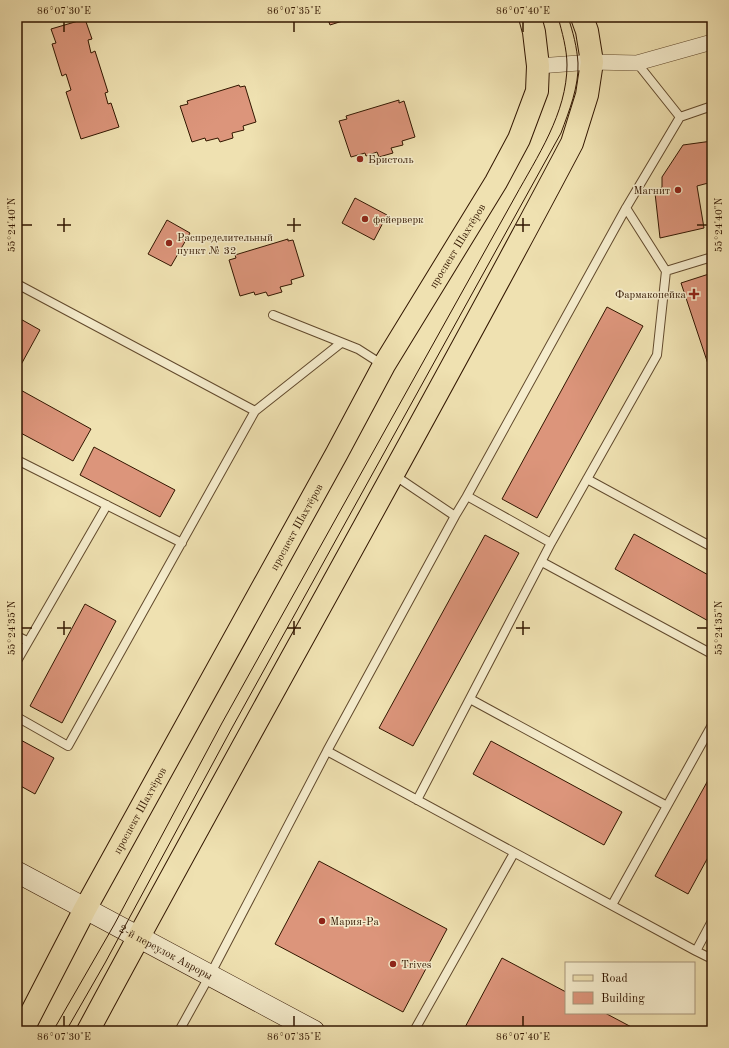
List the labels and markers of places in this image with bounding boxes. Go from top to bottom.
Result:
marker: Бристоль [355,154,365,164]
place label: Бристоль [368,155,414,166]
marker: Магнит [673,185,683,195]
place label: Магнит [633,186,670,197]
marker: фейерверк [360,214,370,224]
place label: фейерверк [373,215,424,226]
place label: Распределительный пункт № 32 [177,233,273,257]
marker: Распределительный пункт № 32 [164,238,174,248]
marker: Фармакопейка [689,289,699,299]
place label: Фармакопейка [615,290,687,301]
marker: Мария-Ра [317,916,327,926]
place label: Мария-Ра [330,917,380,928]
marker: Trives [388,959,398,969]
place label: Trives [401,960,432,971]

